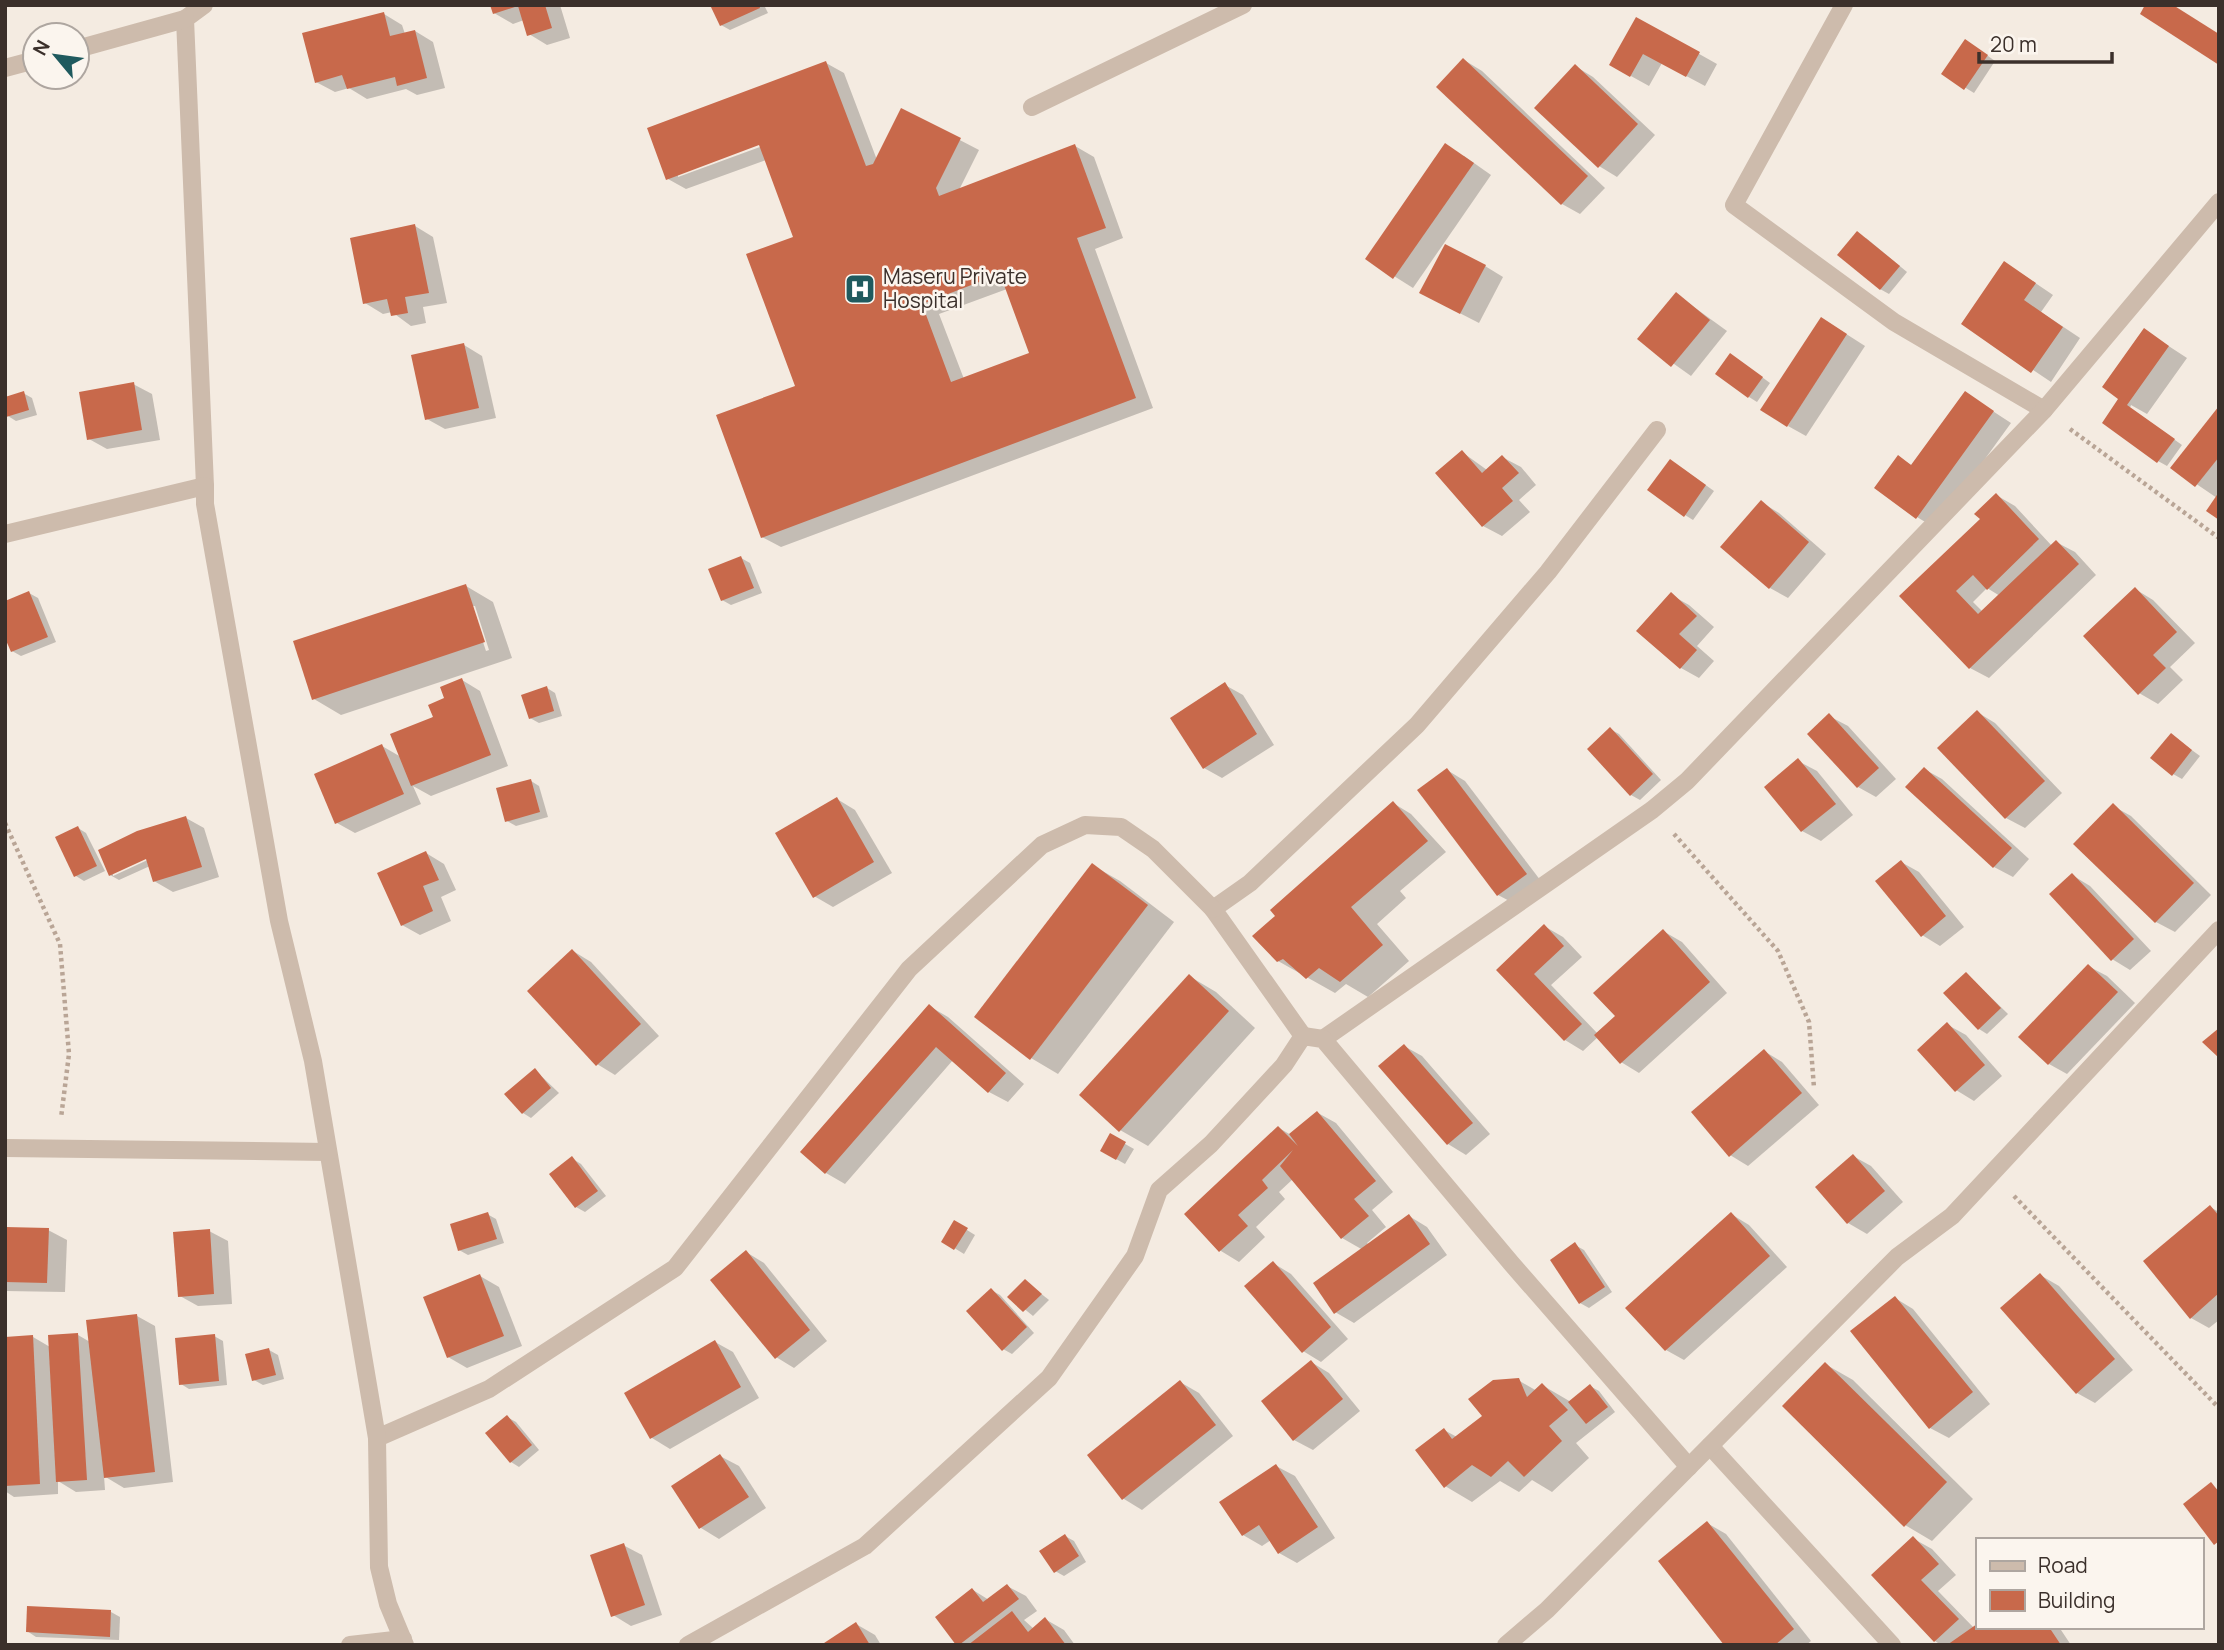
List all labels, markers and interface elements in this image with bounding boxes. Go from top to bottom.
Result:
north arrow [21,21,91,91]
scale bar [1979,21,2112,65]
text: 20 m [1990,30,2037,58]
text: N [26,35,56,60]
place label: Maseru Private Hospital [883,262,1027,314]
hospital icon: Maseru Private Hospital [843,272,877,306]
legend [1976,1538,2203,1629]
text: Road [2038,1551,2088,1579]
text: Building [2038,1586,2115,1614]

